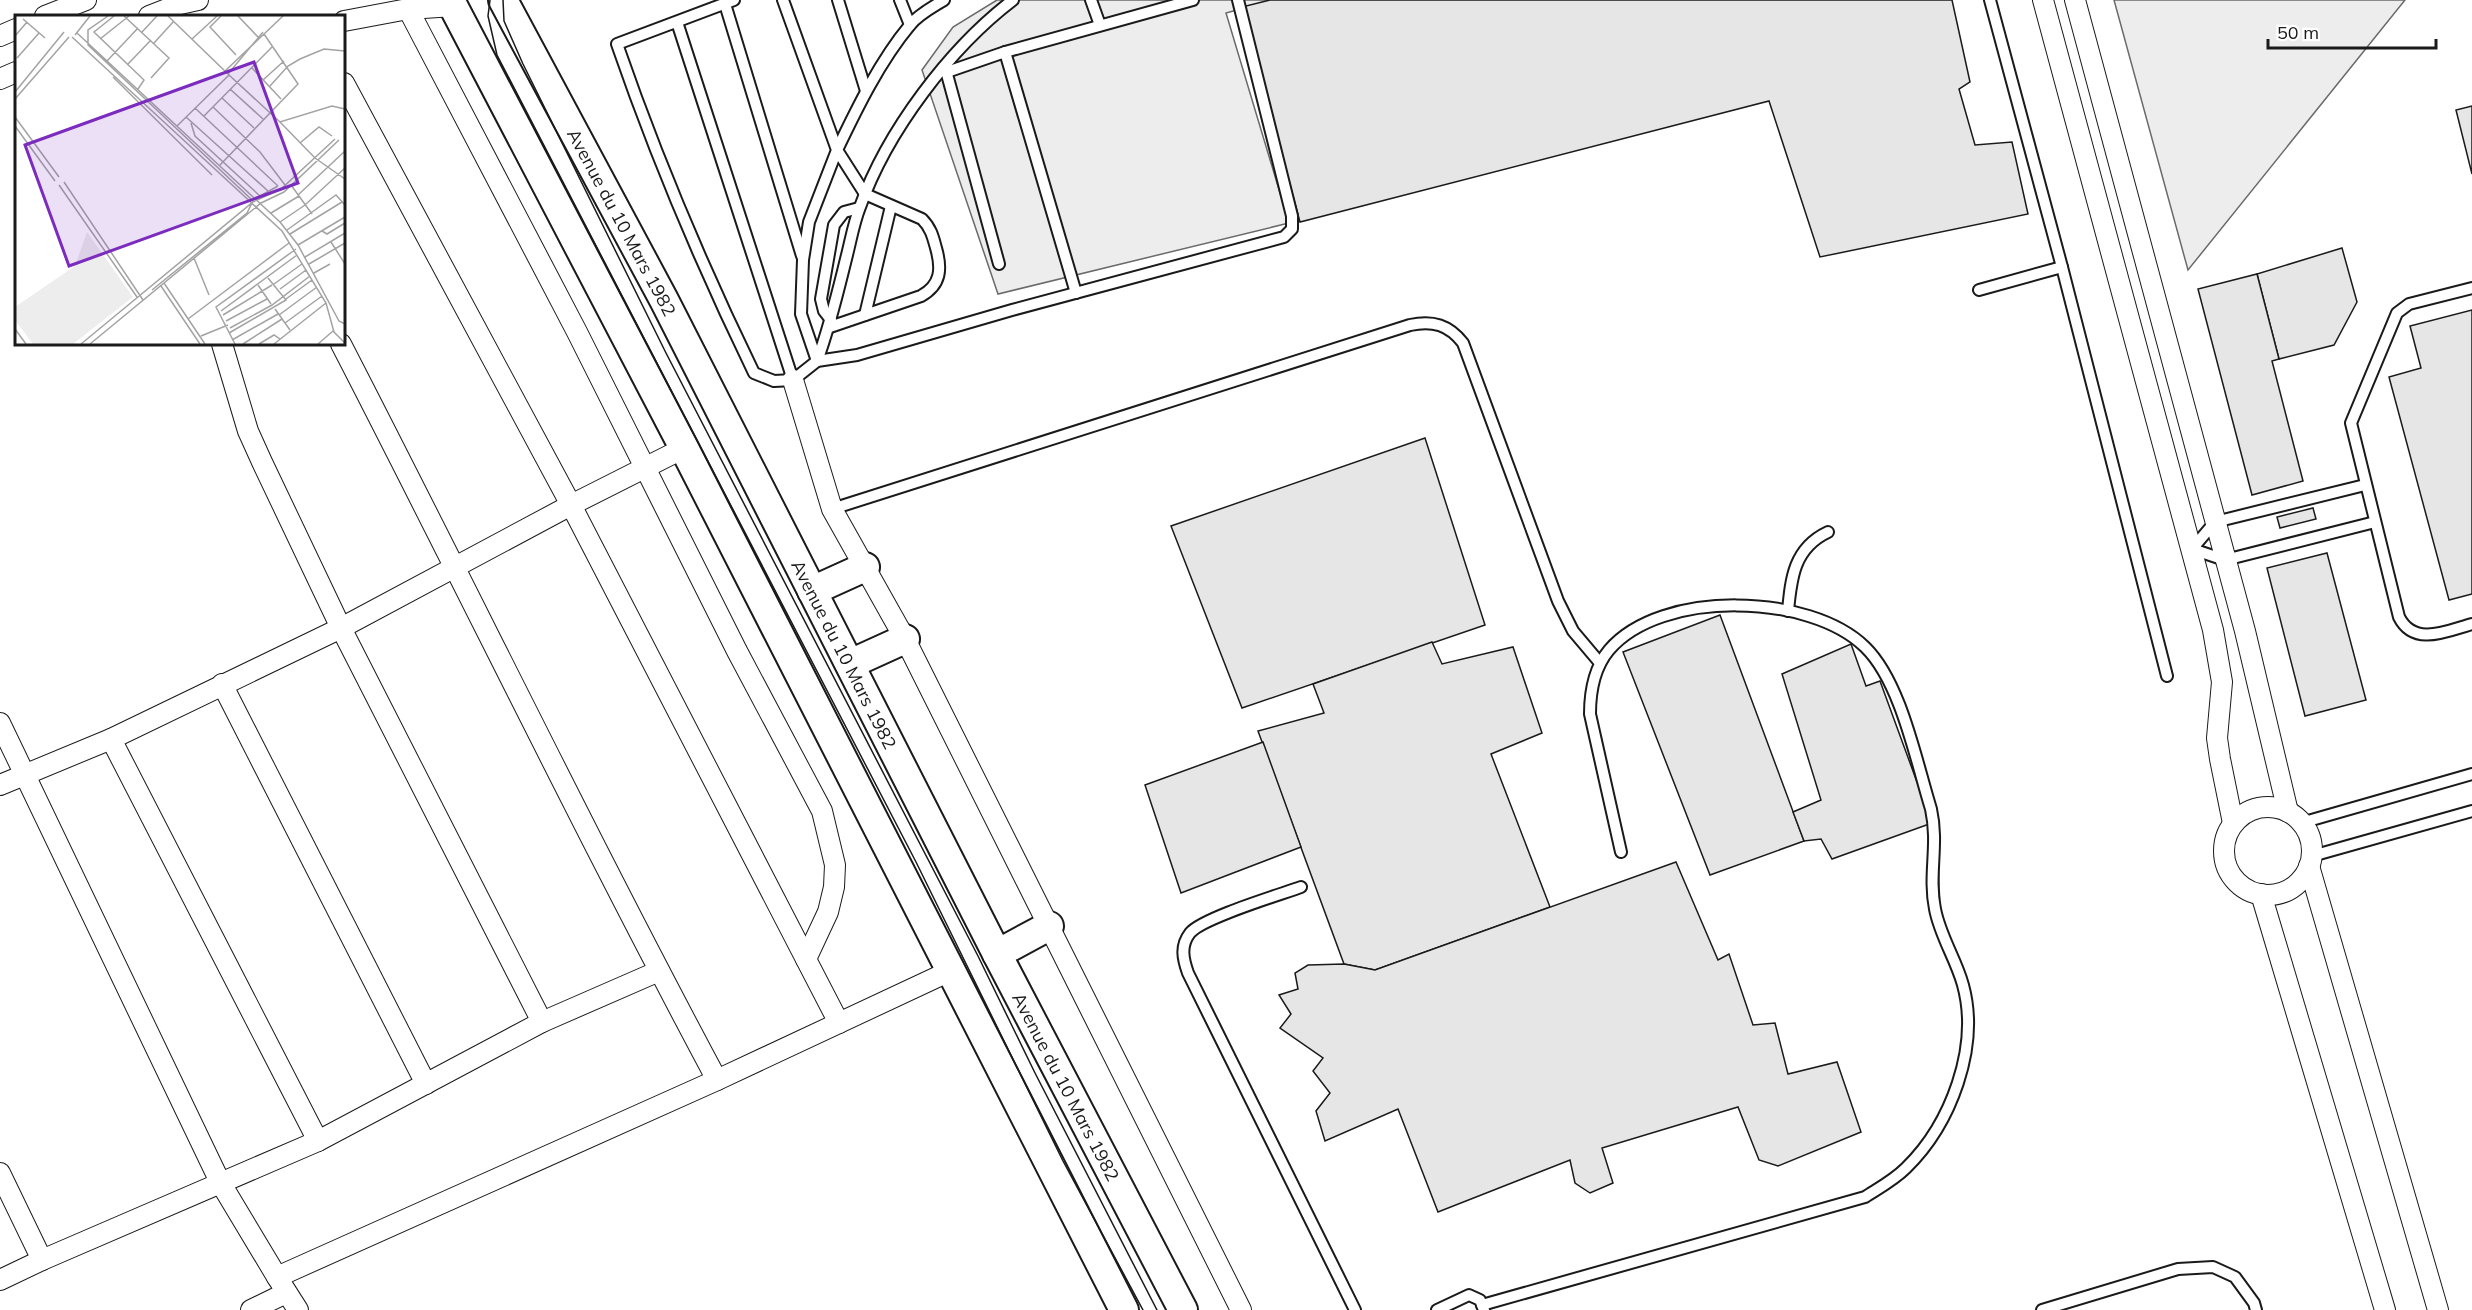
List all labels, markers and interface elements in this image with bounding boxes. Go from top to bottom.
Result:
scale bar [2268,12,2436,50]
inset map [15,15,345,345]
text: 50 m [2277,21,2319,44]
street label: Avenue du 10 Mars 1982 [563,124,682,320]
street label: Avenue du 10 Mars 1982 [787,556,902,753]
street label: Avenue du 10 Mars 1982 [1008,989,1125,1185]

